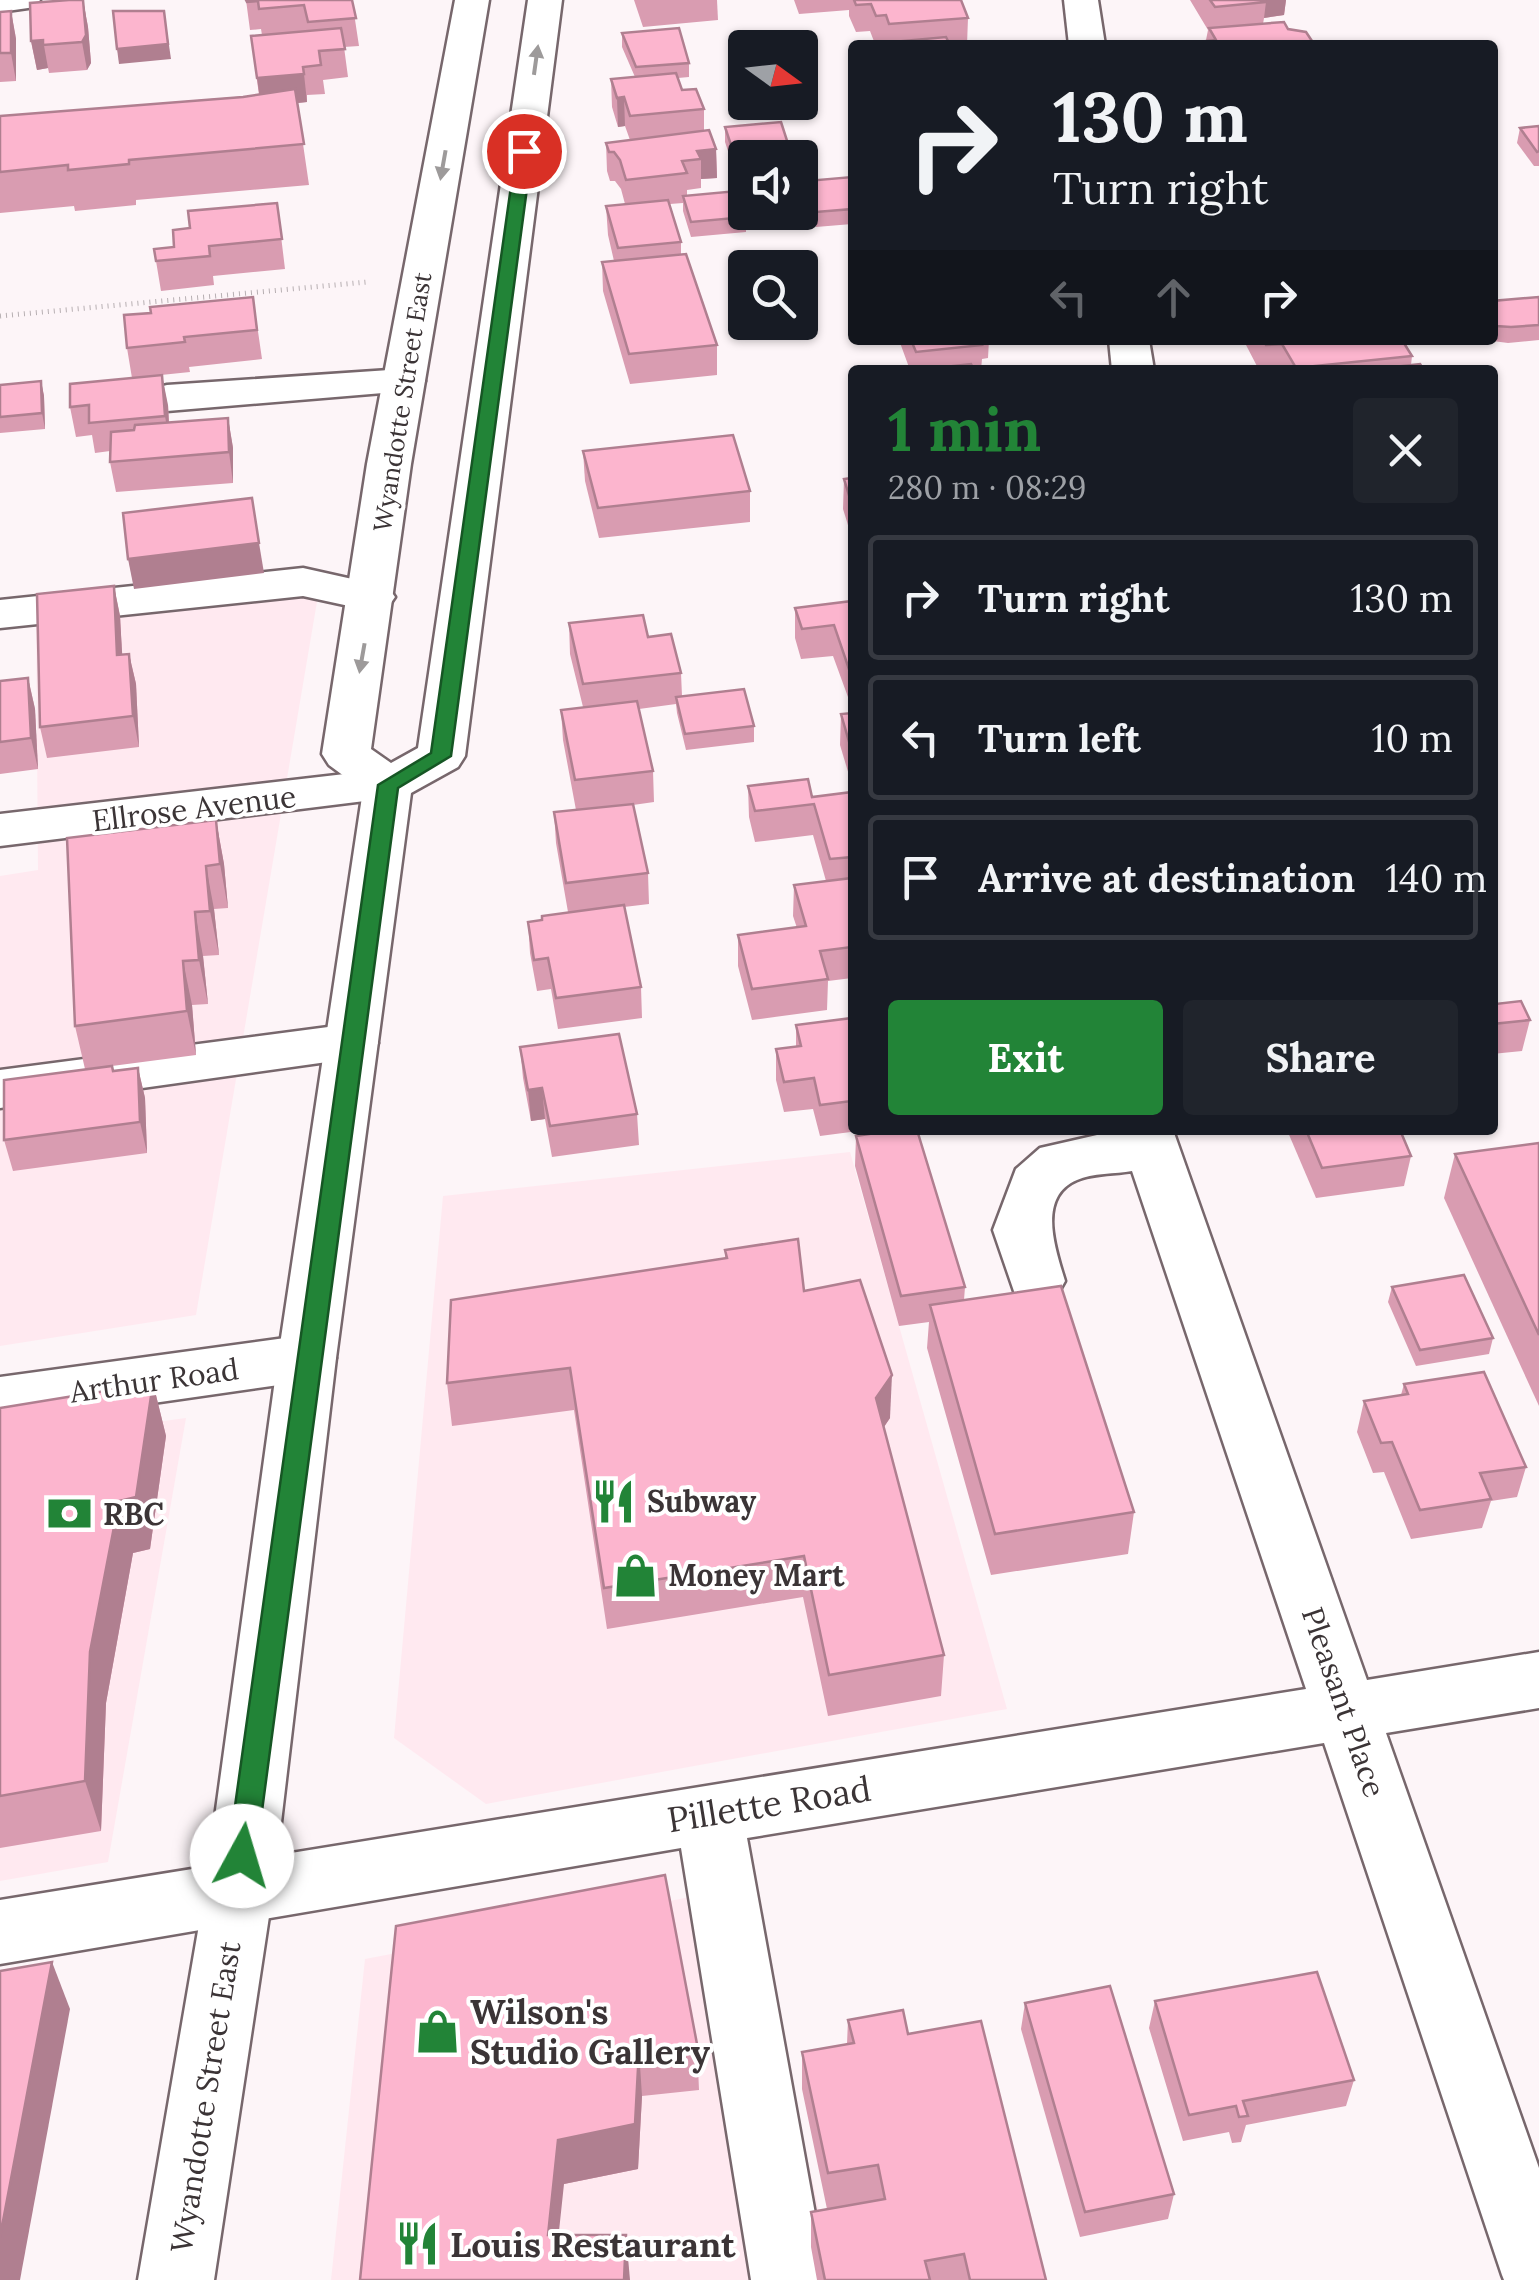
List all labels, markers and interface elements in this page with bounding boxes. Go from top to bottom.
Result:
north arrow [728,30,818,120]
map controls [728,30,818,340]
one-way arrow [529,44,545,76]
text: 130 m [1053,72,1248,161]
icon: right [888,80,1018,210]
pin [482,109,567,194]
icon: arrive [497,124,552,179]
button: sound [728,140,818,230]
one-way arrow [435,150,450,181]
text: Turn right [1053,159,1269,216]
button: search [728,250,818,340]
street label: Wyandotte Street East [366,270,438,534]
icon: left [1041,270,1096,325]
icon: ahead [1146,270,1201,325]
icon: right [1251,270,1306,325]
text: 1 min [888,391,1041,467]
button: close [1353,398,1458,503]
text: 280 m · 08:29 [888,467,1086,508]
icon: right [893,570,948,625]
text: Turn right [978,574,1169,622]
text: 130 m [1350,574,1453,622]
one-way arrow [354,643,369,674]
icon: left [893,710,948,765]
text: Turn left [978,714,1141,762]
text: 10 m [1372,714,1453,762]
street label: Ellrose Avenue [90,777,298,839]
icon: arrive [893,850,948,905]
text: Arrive at destination [978,854,1355,902]
text: 140 m [1385,854,1487,902]
button: Exit [888,1000,1163,1115]
button: Share [1183,1000,1458,1115]
street label: Arthur Road [66,1349,241,1411]
restaurant icon: Subway [590,1477,638,1525]
place label: Subway [647,1482,757,1521]
bank icon: RBC [46,1490,94,1538]
place label: RBC [103,1495,164,1533]
shop icon: Money Mart [611,1551,659,1599]
place label: Money Mart [668,1556,845,1595]
street label: Pleasant Place [1294,1602,1394,1802]
street label: Pillette Road [664,1766,874,1842]
position arrow [190,1804,294,1908]
street label: Wyandotte Street East [162,1938,249,2256]
place label: Wilson's Studio Gallery [470,1989,711,2074]
shop icon: Wilson's Studio Gallery [413,2007,461,2055]
restaurant icon: Louis Restaurant [393,2220,441,2268]
place label: Louis Restaurant [450,2222,736,2267]

